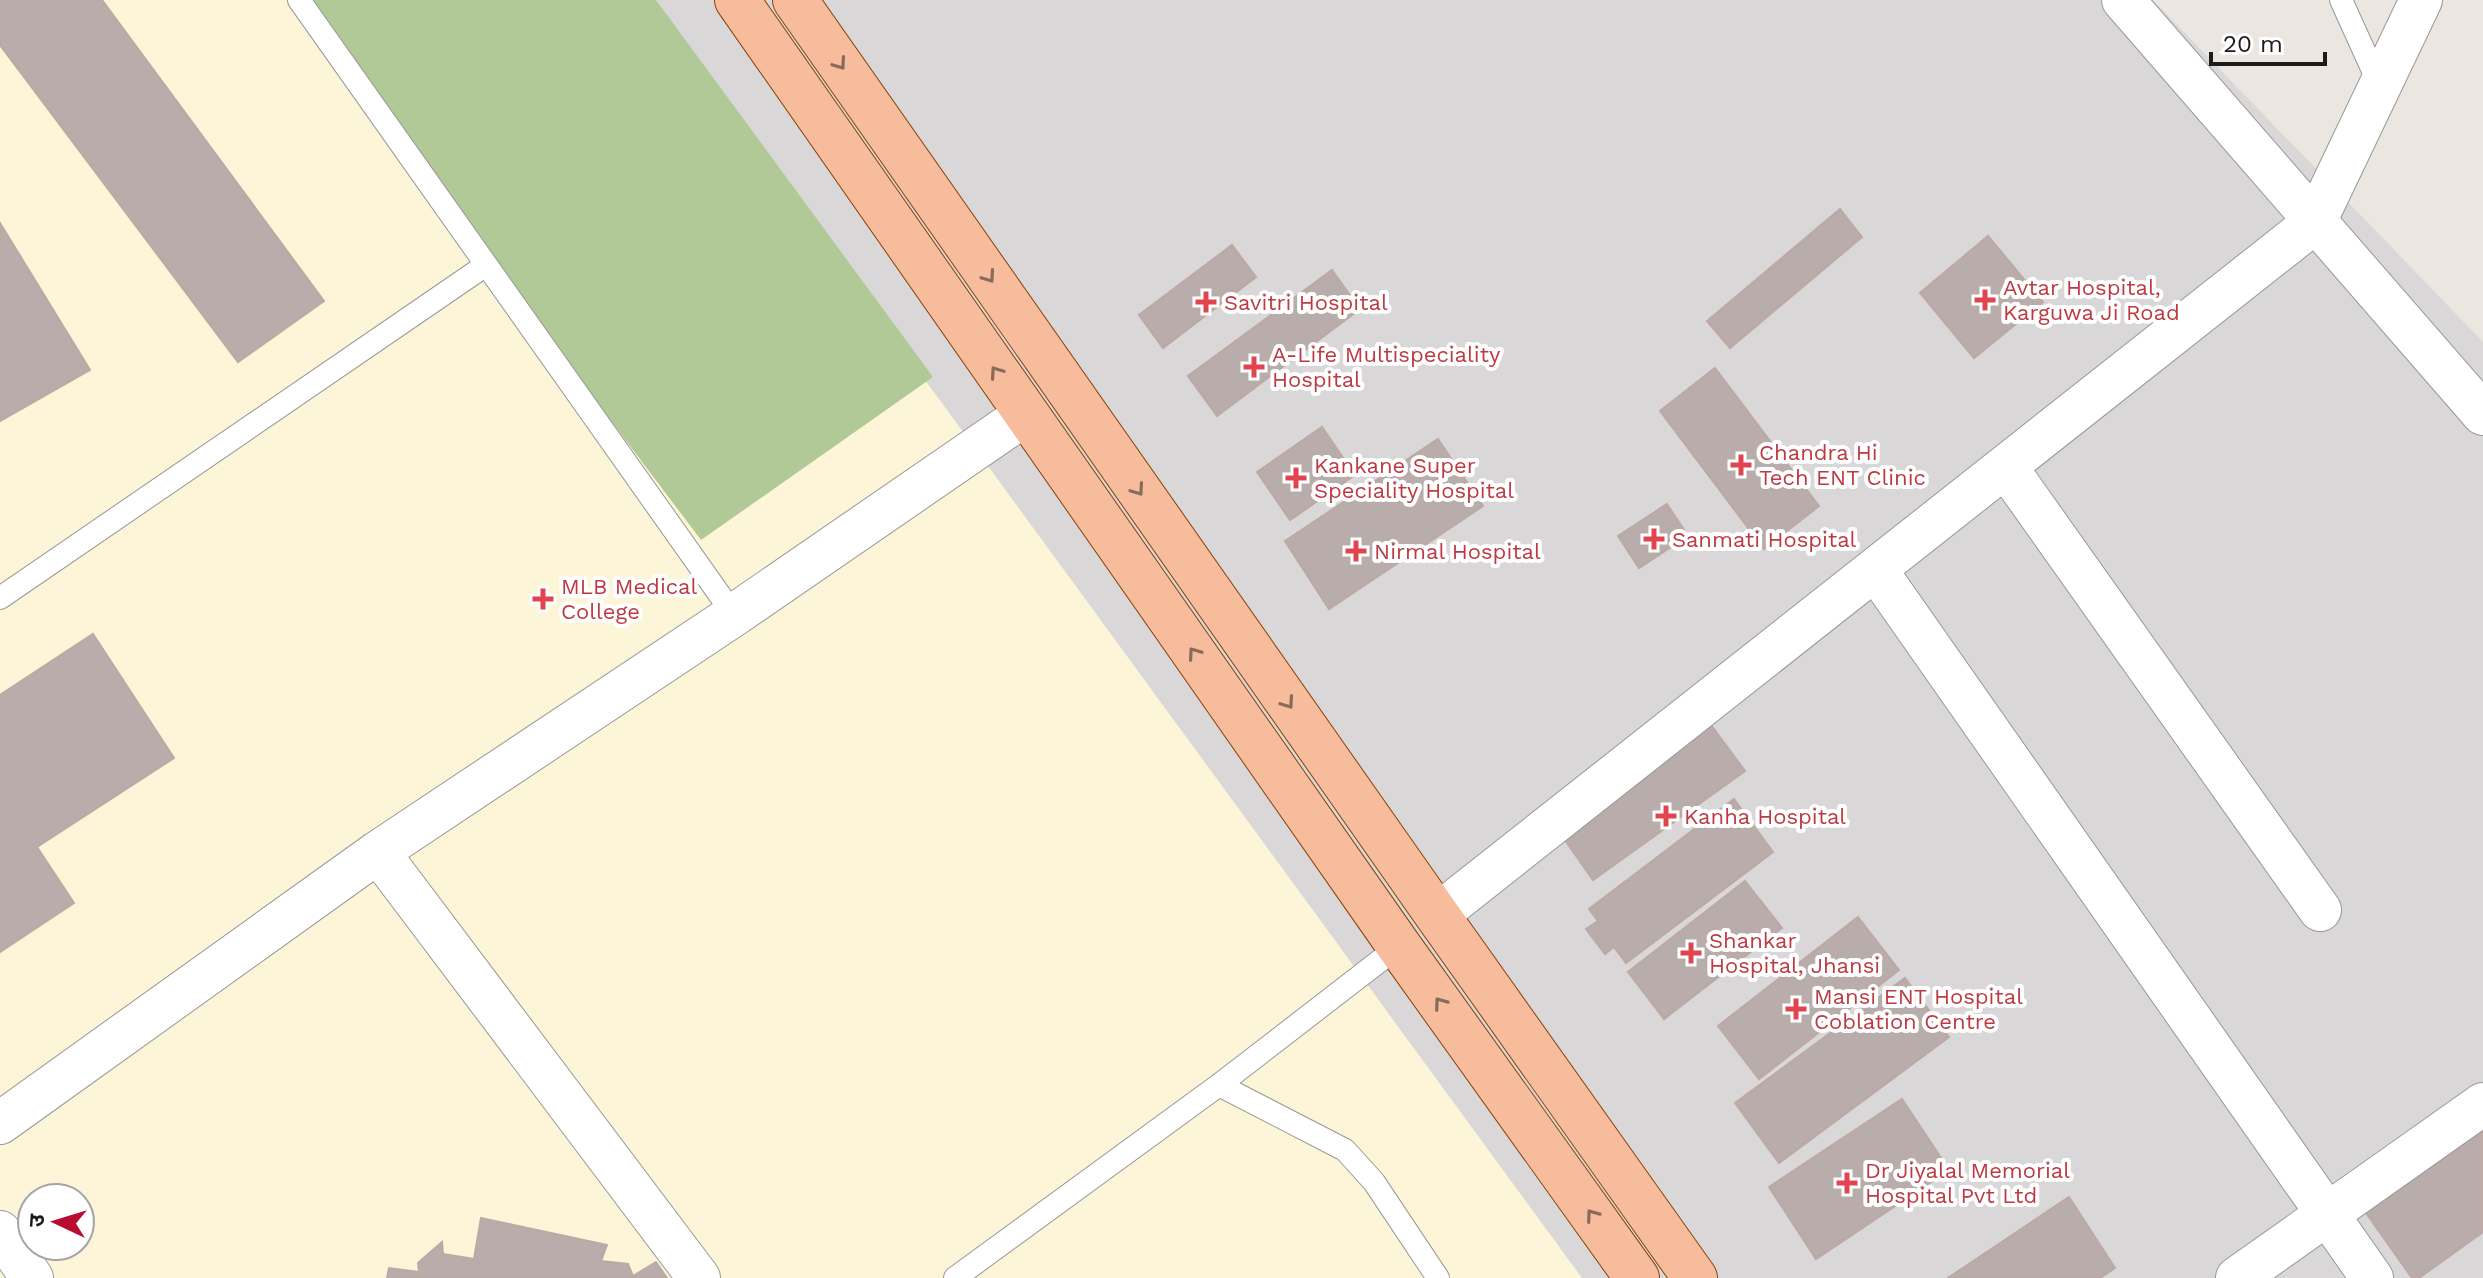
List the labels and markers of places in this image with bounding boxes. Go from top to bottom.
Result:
place label: Avtar Hospital, Karguwa Ji Road [2003,275,2180,325]
marker: Avtar Hospital, Karguwa Ji Road [1974,289,1996,311]
place label: Savitri Hospital [1224,290,1388,315]
marker: Savitri Hospital [1195,291,1217,313]
place label: A-Life Multispeciality Hospital [1272,342,1501,392]
marker: A-Life Multispeciality Hospital [1243,356,1265,378]
place label: Chandra Hi Tech ENT Clinic [1759,440,1926,490]
place label: Kankane Super Speciality Hospital [1314,453,1514,503]
marker: Chandra Hi Tech ENT Clinic [1730,454,1752,476]
marker: Kankane Super Speciality Hospital [1285,467,1307,489]
place label: Sanmati Hospital [1672,527,1857,552]
marker: Sanmati Hospital [1643,528,1665,550]
place label: Nirmal Hospital [1374,539,1541,564]
marker: Nirmal Hospital [1345,540,1367,562]
place label: MLB Medical College [561,574,698,624]
marker: MLB Medical College [532,588,554,610]
place label: Kanha Hospital [1684,804,1846,829]
marker: Kanha Hospital [1655,805,1677,827]
place label: Shankar Hospital, Jhansi [1709,928,1880,978]
marker: Shankar Hospital, Jhansi [1680,942,1702,964]
place label: Mansi ENT Hospital Coblation Centre [1814,984,2023,1034]
marker: Mansi ENT Hospital Coblation Centre [1785,998,1807,1020]
place label: Dr Jiyalal Memorial Hospital Pvt Ltd [1865,1158,2070,1208]
marker: Dr Jiyalal Memorial Hospital Pvt Ltd [1836,1172,1858,1194]

